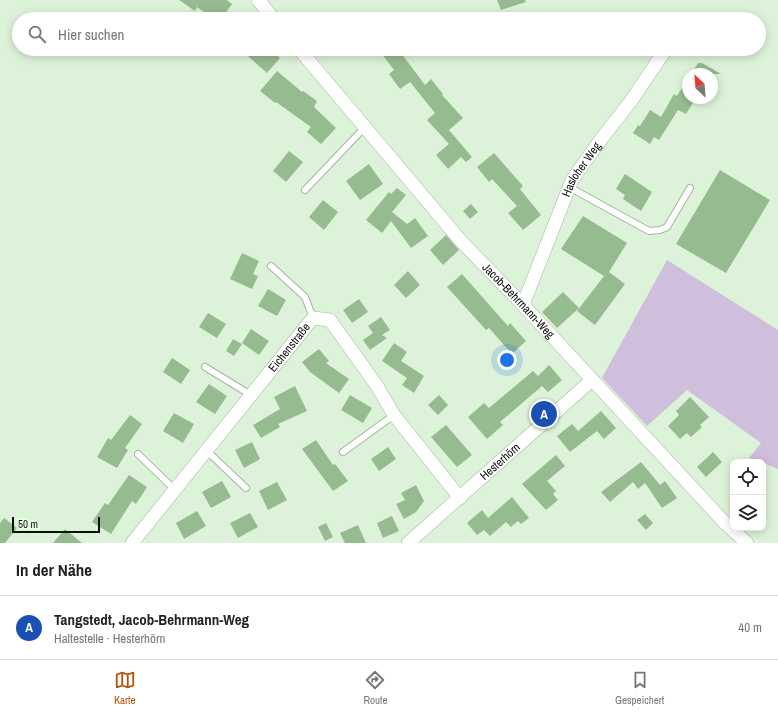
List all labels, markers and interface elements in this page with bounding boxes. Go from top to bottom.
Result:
search box [12,12,766,56]
icon: search [26,23,48,45]
text: Hier suchen [58,24,124,45]
north arrow [682,68,718,104]
street label: Hasloher Weg [558,138,605,199]
street label: Jacob-Behrmann-Weg [479,260,558,342]
street label: Eichenstraße [265,320,314,375]
your location [497,350,517,370]
pin: A [531,399,557,429]
street label: Hesterhörn [477,439,524,484]
map controls [730,459,766,531]
button: locate [730,459,766,495]
button: layers [730,495,766,531]
scale bar [12,515,100,534]
text: 50 m [18,517,38,531]
text: In der Nähe [16,558,92,581]
text: Tangstedt, Jacob-Behrmann-Weg [54,609,249,630]
text: A [25,619,33,636]
text: 40 m [738,619,762,636]
text: Haltestelle · Hesterhörn [54,630,165,647]
tab: Karte [114,669,136,707]
tab: Route [363,669,387,707]
tab: Gespeichert [615,669,664,707]

